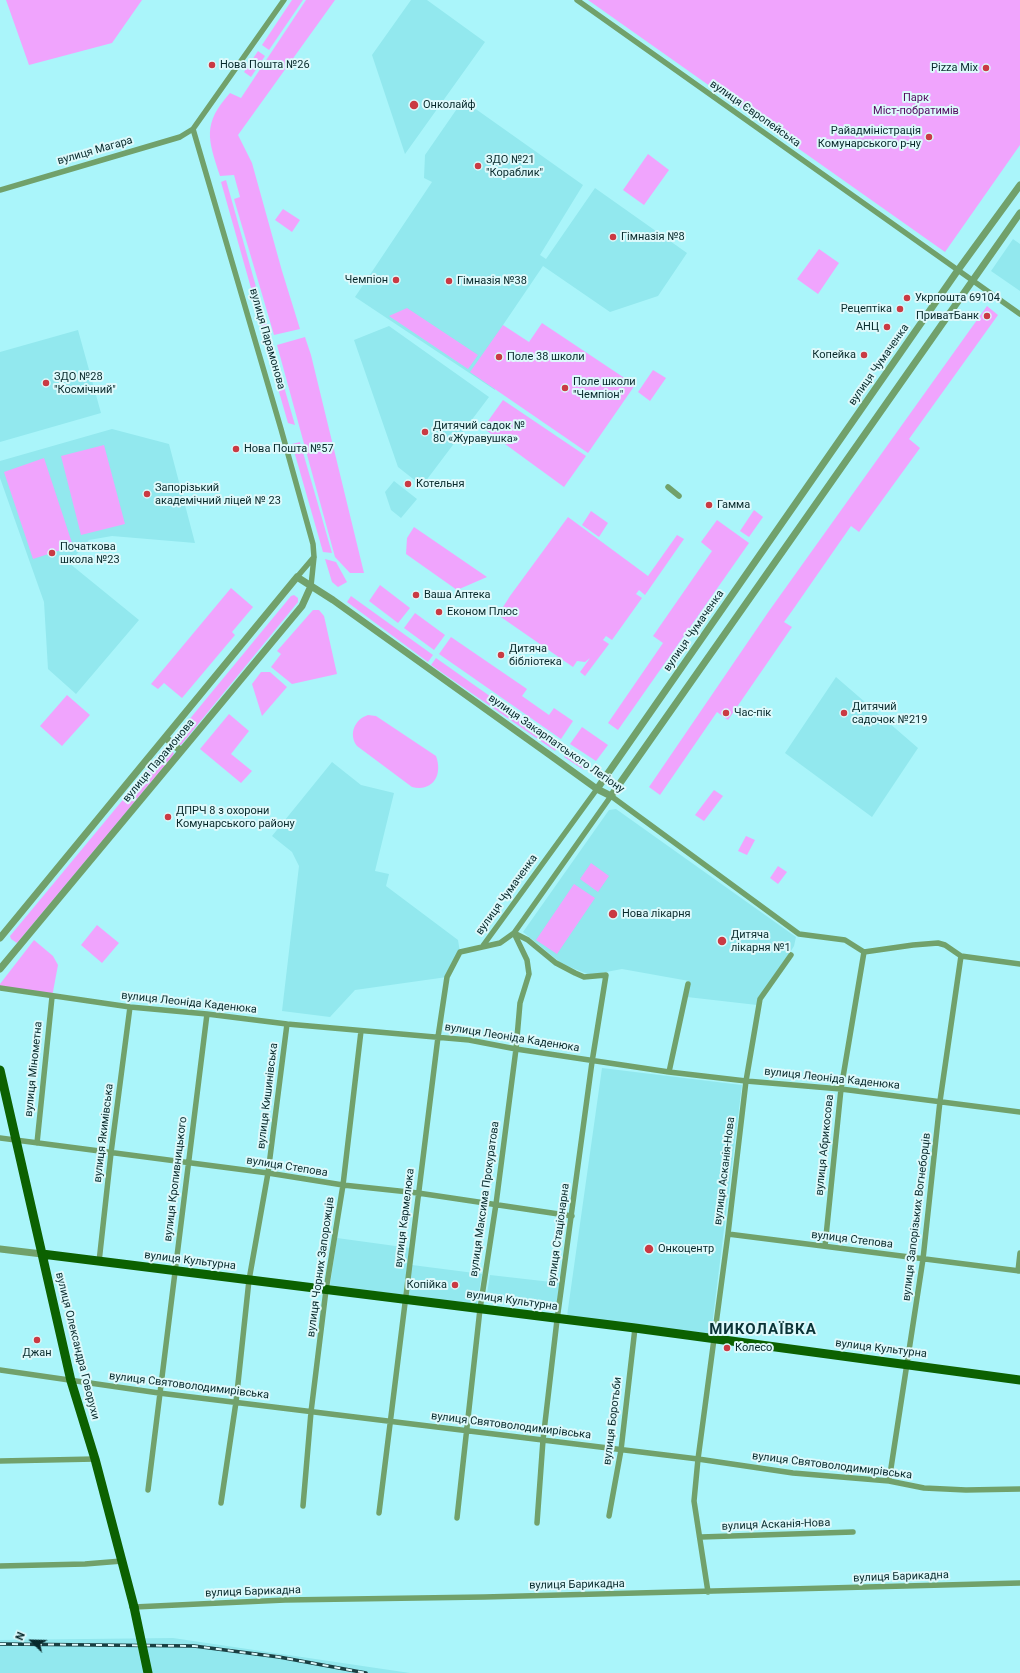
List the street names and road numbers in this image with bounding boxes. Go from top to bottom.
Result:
street label: вулиця Європейська [707,78,803,150]
street label: вулиця Магара [56,134,134,168]
street label: вулиця Парамонова [246,287,288,391]
street label: вулиця Чумаченка [846,322,912,408]
street label: вулиця Чумаченка [661,588,727,674]
street label: вулиця Закарпатського Легіону [485,692,627,796]
street label: вулиця Парамонова [120,717,198,805]
street label: вулиця Чумаченка [473,852,541,938]
street label: вулиця Леоніда Каденюка [121,989,257,1017]
street label: вулиця Мінометна [22,1021,46,1117]
street label: вулиця Леоніда Каденюка [444,1021,580,1055]
street label: вулиця Кишинівська [255,1042,281,1150]
street label: вулиця Леоніда Каденюка [764,1065,900,1093]
street label: вулиця Якимівська [91,1083,117,1183]
street label: вулиця Абрикосова [813,1094,837,1196]
street label: вулиця Кропивницького [162,1116,190,1242]
street label: вулиця Асканія-Нова [712,1116,738,1226]
street label: вулиця Максима Прокуратова [468,1120,502,1278]
street label: вулиця Запорізьких Вогнеборців [900,1132,934,1302]
street label: вулиця Степова [245,1154,329,1180]
street label: вулиця Кармелюка [392,1168,418,1268]
street label: вулиця Стаціонарна [545,1183,573,1287]
street label: вулиця Чорних Запорожців [305,1196,337,1338]
street label: вулиця Степова [810,1228,894,1252]
street label: вулиця Культурна [143,1249,237,1273]
street label: вулиця Олександра Говорухи [52,1271,102,1421]
street label: вулиця Культурна [465,1288,559,1314]
street label: вулиця Культурна [834,1337,928,1361]
street label: вулиця Святоволодимирівська [108,1370,270,1402]
street label: вулиця Боротьби [601,1376,625,1466]
street label: вулиця Святоволодимирівська [430,1410,592,1442]
street label: вулиця Святоволодимирівська [751,1450,913,1482]
street label: вулиця Асканія-Нова [721,1517,831,1533]
street label: вулиця Барикадна [853,1569,949,1585]
street label: вулиця Барикадна [529,1578,625,1592]
street label: вулиця Барикадна [205,1584,301,1600]

